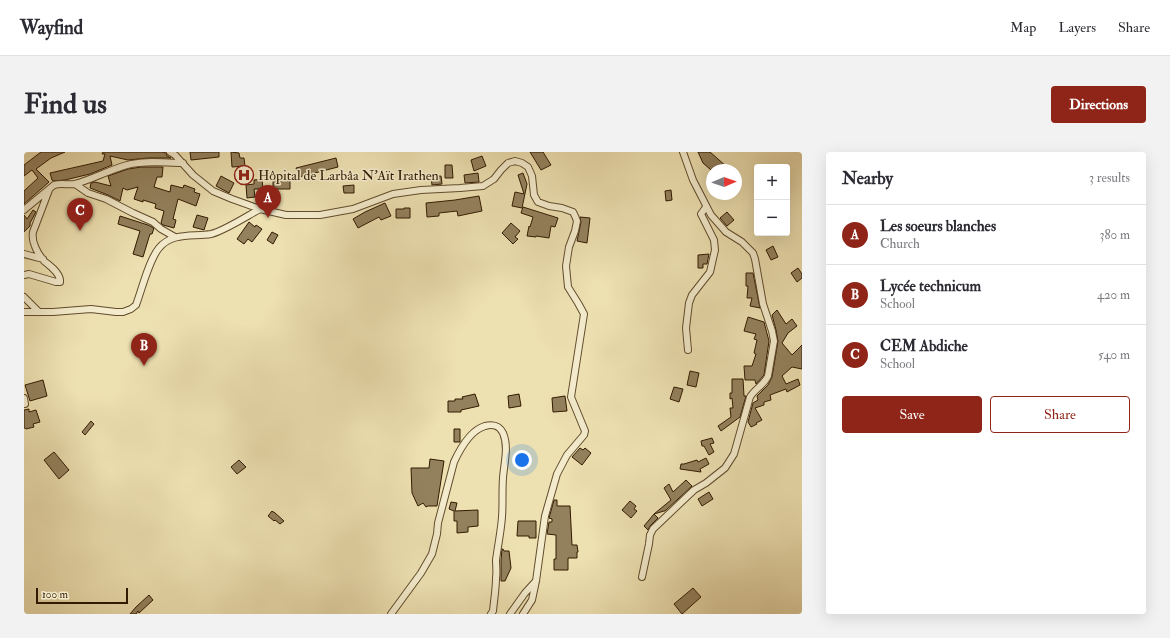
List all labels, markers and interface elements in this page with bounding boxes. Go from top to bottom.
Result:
text: Wayfind [20,16,83,40]
text: Map [1010,19,1036,36]
text: Layers [1058,19,1096,36]
text: Share [1118,19,1150,36]
button: Directions [1051,86,1146,123]
text: Find us [24,87,107,122]
hospital icon: Hôpital de Larbâa N'Aït Irathen [233,164,255,186]
north arrow [706,164,742,200]
map controls [754,164,790,236]
button: + [754,164,790,200]
place label: Hôpital de Larbâa N'Aït Irathen [258,167,439,185]
text: Nearby [842,168,893,189]
text: 3 results [1089,170,1130,186]
pin: A [255,185,281,218]
pin: C [67,198,93,231]
button: − [754,200,790,236]
text: Les soeurs blanches [880,217,996,236]
text: A [851,227,859,243]
text: 380 m [1099,227,1130,243]
text: Church [880,236,920,252]
text: Lycée technicum [880,277,981,296]
text: B [851,287,859,303]
text: 420 m [1097,287,1130,303]
text: School [880,296,915,312]
pin: B [131,333,157,366]
text: CEM Abdiche [880,337,968,356]
text: C [850,347,860,363]
text: 540 m [1098,347,1130,363]
text: School [880,356,915,372]
button: Save [842,396,982,433]
button: Share [990,396,1130,433]
your location [512,450,532,470]
scale bar [36,586,128,605]
text: 100 m [42,588,68,601]

